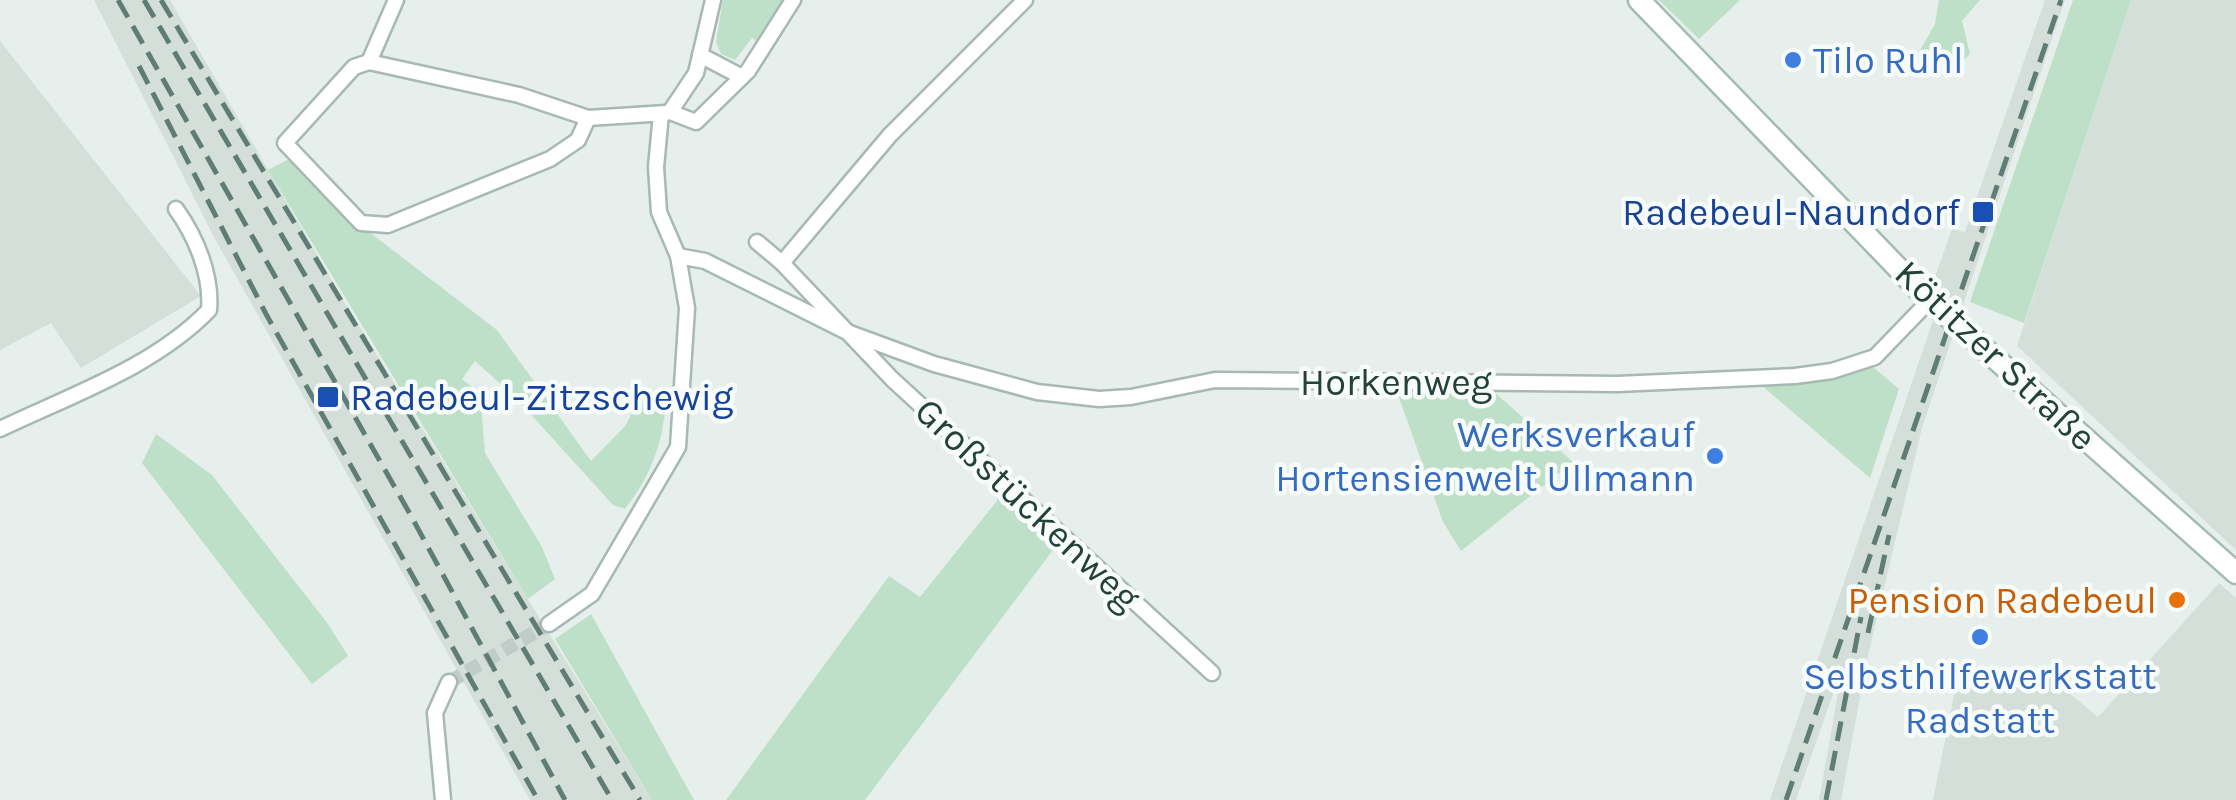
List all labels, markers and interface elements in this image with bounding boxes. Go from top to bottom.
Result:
place label: Tilo Ruhl [1813,38,1964,83]
marker: Tilo Ruhl [1782,49,1804,71]
place label: Radebeul-Naundorf [1622,190,1961,235]
marker: Radebeul-Naundorf [1970,199,1996,225]
street label: Kötitzer Straße [1886,251,2106,460]
street label: Horkenweg [1300,360,1492,405]
place label: Radebeul-Zitzschewig [350,375,734,420]
marker: Radebeul-Zitzschewig [315,384,341,410]
street label: Großstückenweg [906,388,1150,620]
place label: Werksverkauf Hortensienwelt Ullmann [1275,412,1696,501]
marker: Werksverkauf Hortensienwelt Ullmann [1704,445,1726,467]
place label: Pension Radebeul [1848,578,2157,623]
marker: Pension Radebeul [2166,589,2188,611]
marker: Selbsthilfewerkstatt Radstatt [1969,626,1991,648]
place label: Selbsthilfewerkstatt Radstatt [1803,654,2157,743]

